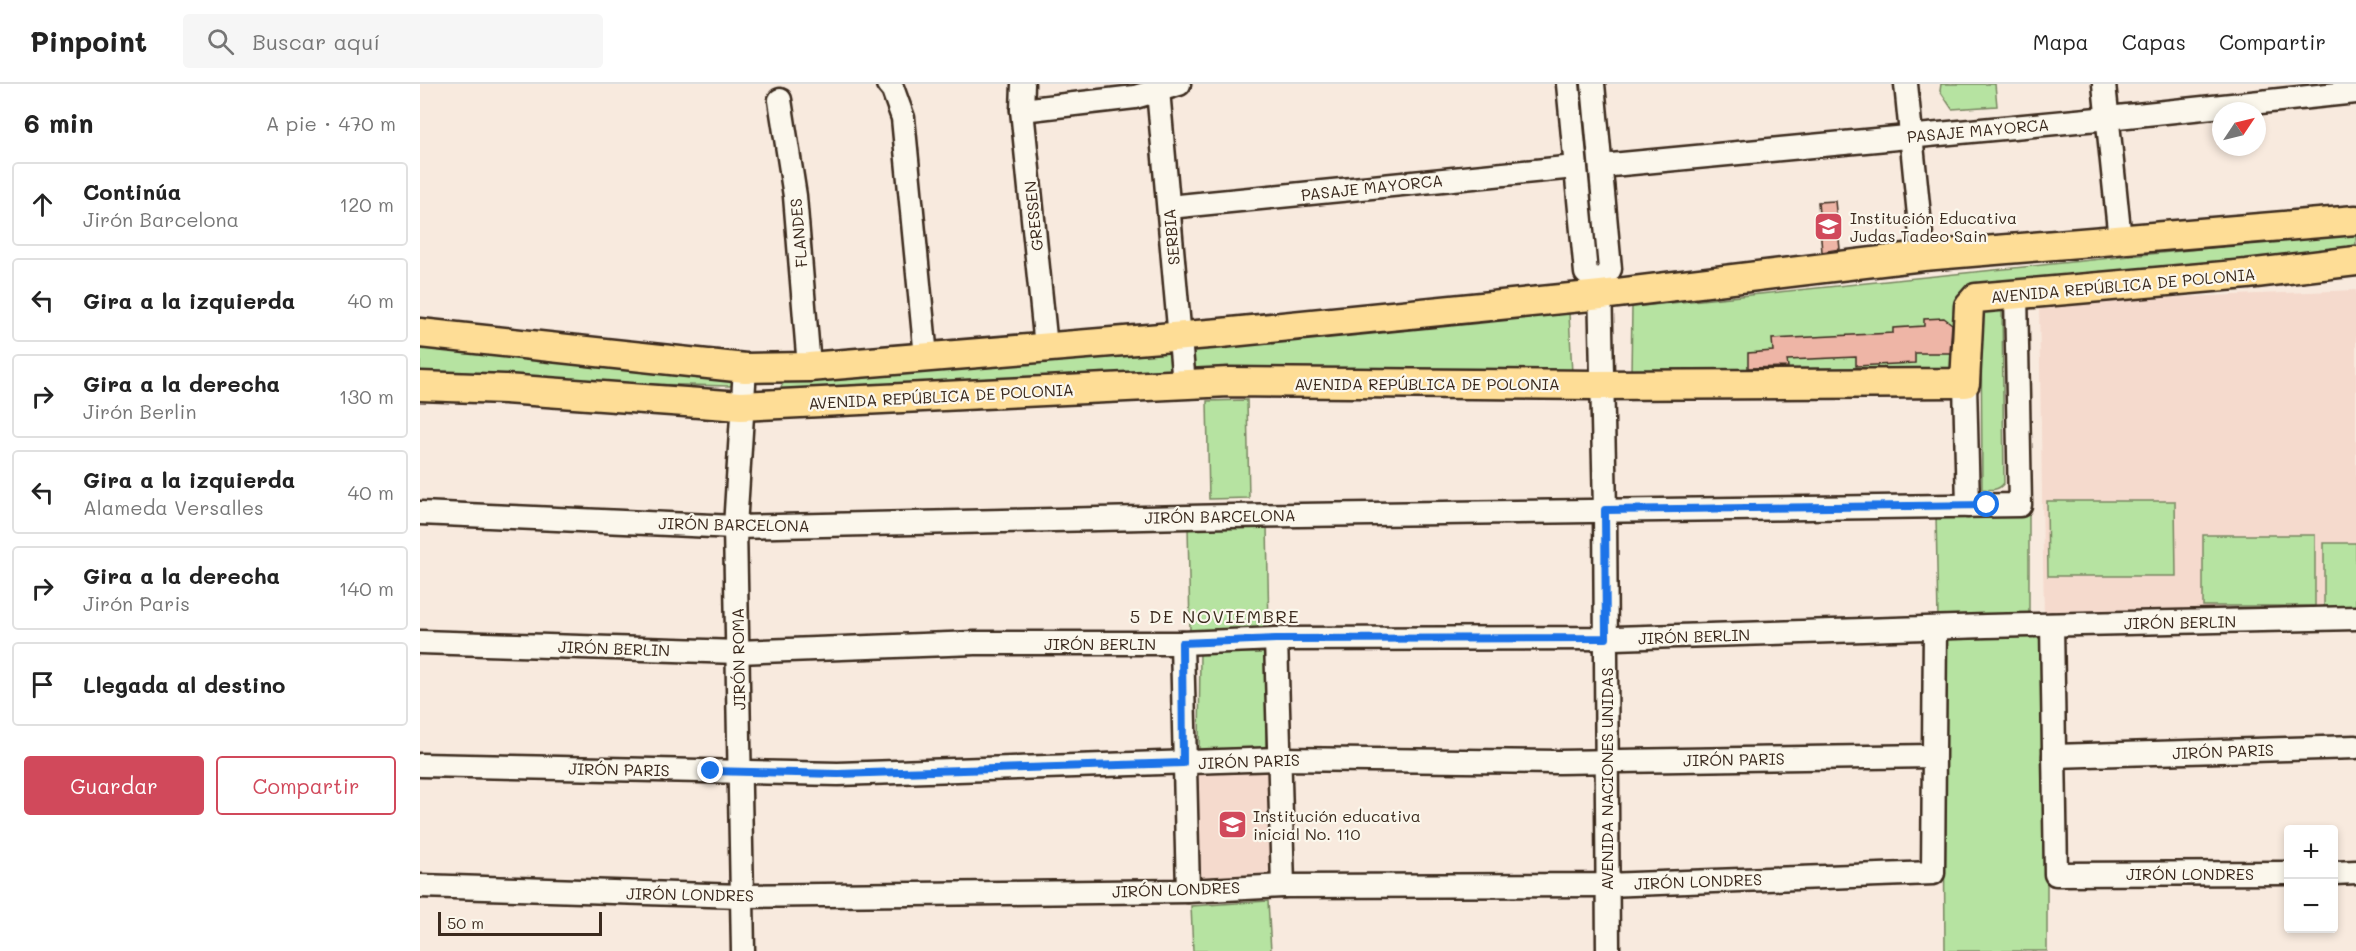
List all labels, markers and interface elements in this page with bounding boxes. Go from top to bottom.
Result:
search box [183,14,603,68]
text: Pinpoint [30,23,147,59]
icon: search [204,25,237,58]
text: Buscar aquí [252,27,380,56]
text: Mapa [2033,28,2089,55]
text: Capas [2122,28,2186,55]
text: Compartir [2219,28,2326,55]
north arrow [2212,102,2266,156]
text: 6 min [24,106,93,140]
text: A pie · 470 m [266,110,396,136]
street label: PASAJE MAYORCA [1906,113,2050,147]
street label: PASAJE MAYORCA [1300,169,1444,205]
text: Continúa [83,177,181,206]
street label: GRESSEN [1019,180,1047,252]
icon: ahead [26,188,59,221]
text: 120 m [339,191,394,217]
street label: FLANDES [785,198,811,268]
text: Jirón Barcelona [83,206,239,232]
place label: Institución Educativa Judas Tadeo Sain [1850,207,2017,246]
street label: SERBIA [1158,208,1184,266]
school or university icon: Institución Educativa Judas Tadeo Sain [1813,210,1845,242]
street label: AVENIDA REPÚBLICA DE POLONIA [1990,263,2256,307]
icon: left [26,284,59,317]
text: Gira a la izquierda [83,286,295,315]
text: 40 m [348,287,394,313]
text: Gira a la derecha [83,369,280,398]
street label: AVENIDA REPÚBLICA DE POLONIA [1294,373,1560,394]
street label: AVENIDA REPÚBLICA DE POLONIA [808,379,1074,413]
icon: right [26,380,59,413]
text: 130 m [339,383,394,409]
text: Jirón Berlin [83,398,197,424]
text: Gira a la izquierda [83,465,295,494]
icon: left [26,476,59,509]
text: 40 m [348,479,394,505]
route start [1973,491,1999,517]
text: Alameda Versalles [83,494,264,520]
street label: JIRÓN BARCELONA [1144,504,1296,528]
street label: JIRÓN BARCELONA [658,512,810,536]
text: Gira a la derecha [83,561,280,590]
icon: right [26,572,59,605]
text: 140 m [339,575,394,601]
text: Jirón Paris [83,590,190,616]
district label: 5 DE NOVIEMBRE [1130,604,1300,628]
street label: JIRÓN ROMA [727,608,749,710]
street label: JIRÓN BERLIN [2124,611,2236,633]
street label: JIRÓN BERLIN [1638,624,1750,648]
street label: JIRÓN BERLIN [1044,633,1156,654]
street label: JIRÓN BERLIN [558,636,670,660]
icon: arrive [26,668,59,701]
street label: AVENIDA NACIONES UNIDAS [1596,668,1617,890]
text: Llegada al destino [83,670,285,699]
street label: JIRÓN PARIS [2172,739,2274,763]
street label: JIRÓN PARIS [1683,748,1785,770]
street label: JIRÓN PARIS [1198,749,1300,773]
button: Guardar [24,756,204,815]
button: Compartir [216,756,396,815]
route end [697,757,723,783]
street label: JIRÓN PARIS [568,758,670,780]
place label: Institución educativa inicial No. 110 [1253,805,1421,844]
school or university icon: Institución educativa inicial No. 110 [1216,808,1248,840]
map controls [2284,825,2338,933]
button: + [2284,825,2338,879]
street label: JIRÓN LONDRES [2126,863,2254,884]
street label: JIRÓN LONDRES [1634,868,1762,894]
street label: JIRÓN LONDRES [1112,876,1240,902]
button: − [2284,879,2338,933]
street label: JIRÓN LONDRES [626,882,754,906]
scale bar [438,909,602,936]
text: 50 m [447,912,484,933]

